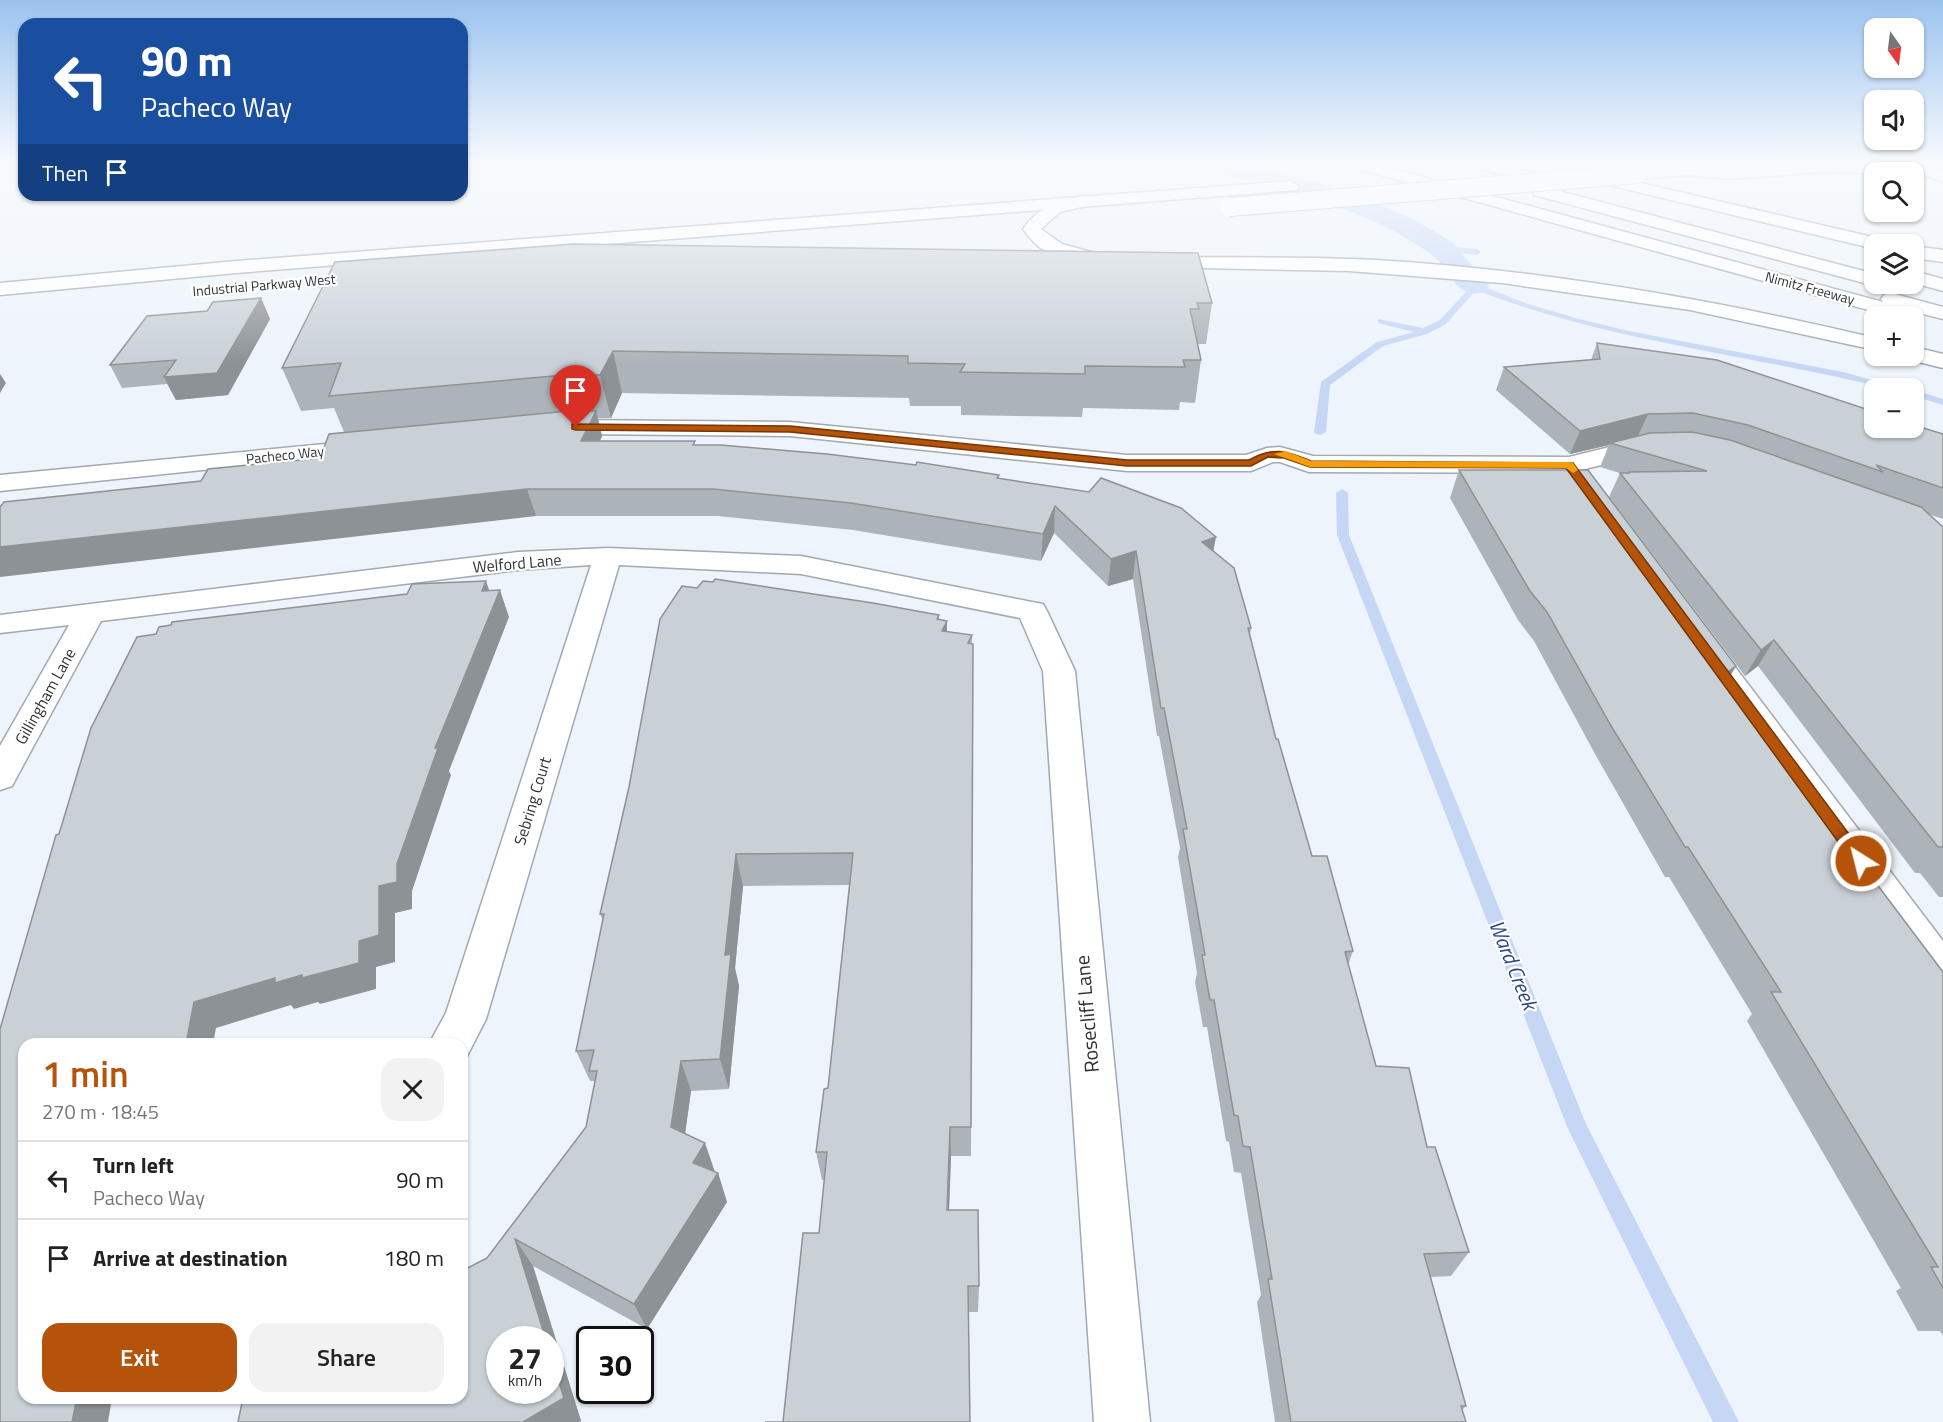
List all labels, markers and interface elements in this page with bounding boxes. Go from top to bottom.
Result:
north arrow [1864,18,1924,78]
map controls [1864,18,1924,438]
text: 90 m [141,28,233,92]
icon: left [42,42,120,120]
text: Pacheco Way [141,86,292,127]
button: sound [1864,90,1924,150]
text: Then [42,156,88,190]
icon: arrive [100,156,133,189]
button: search [1864,162,1924,222]
button: layers [1864,234,1924,294]
street label: Nimitz Freeway [1763,265,1857,310]
street label: Industrial Parkway West [192,268,336,301]
button: + [1864,306,1924,366]
pin [550,365,601,427]
icon: arrive [559,374,592,407]
button: − [1864,378,1924,438]
street label: Pacheco Way [245,440,325,469]
street label: Welford Lane [472,547,562,579]
street label: Gillingham Lane [9,643,81,749]
street label: Sebring Court [507,754,557,848]
position arrow [1829,829,1893,893]
water label: Ward Creek [1481,915,1547,1017]
street label: Rosecliff Lane [1066,954,1107,1074]
text: 1 min [42,1046,129,1101]
button: close [381,1058,444,1121]
text: 270 m · 18:45 [42,1096,159,1127]
text: Turn left [93,1148,174,1182]
text: 90 m [396,1163,444,1197]
icon: left [42,1164,75,1197]
text: Pacheco Way [93,1182,205,1213]
text: Arrive at destination [93,1241,288,1275]
text: 180 m [384,1241,444,1275]
icon: arrive [42,1242,75,1275]
button: Exit [42,1323,237,1392]
button: Share [249,1323,444,1392]
speed limit sign: 30 [576,1326,654,1404]
text: 27 [508,1335,542,1381]
text: km/h [508,1369,542,1392]

